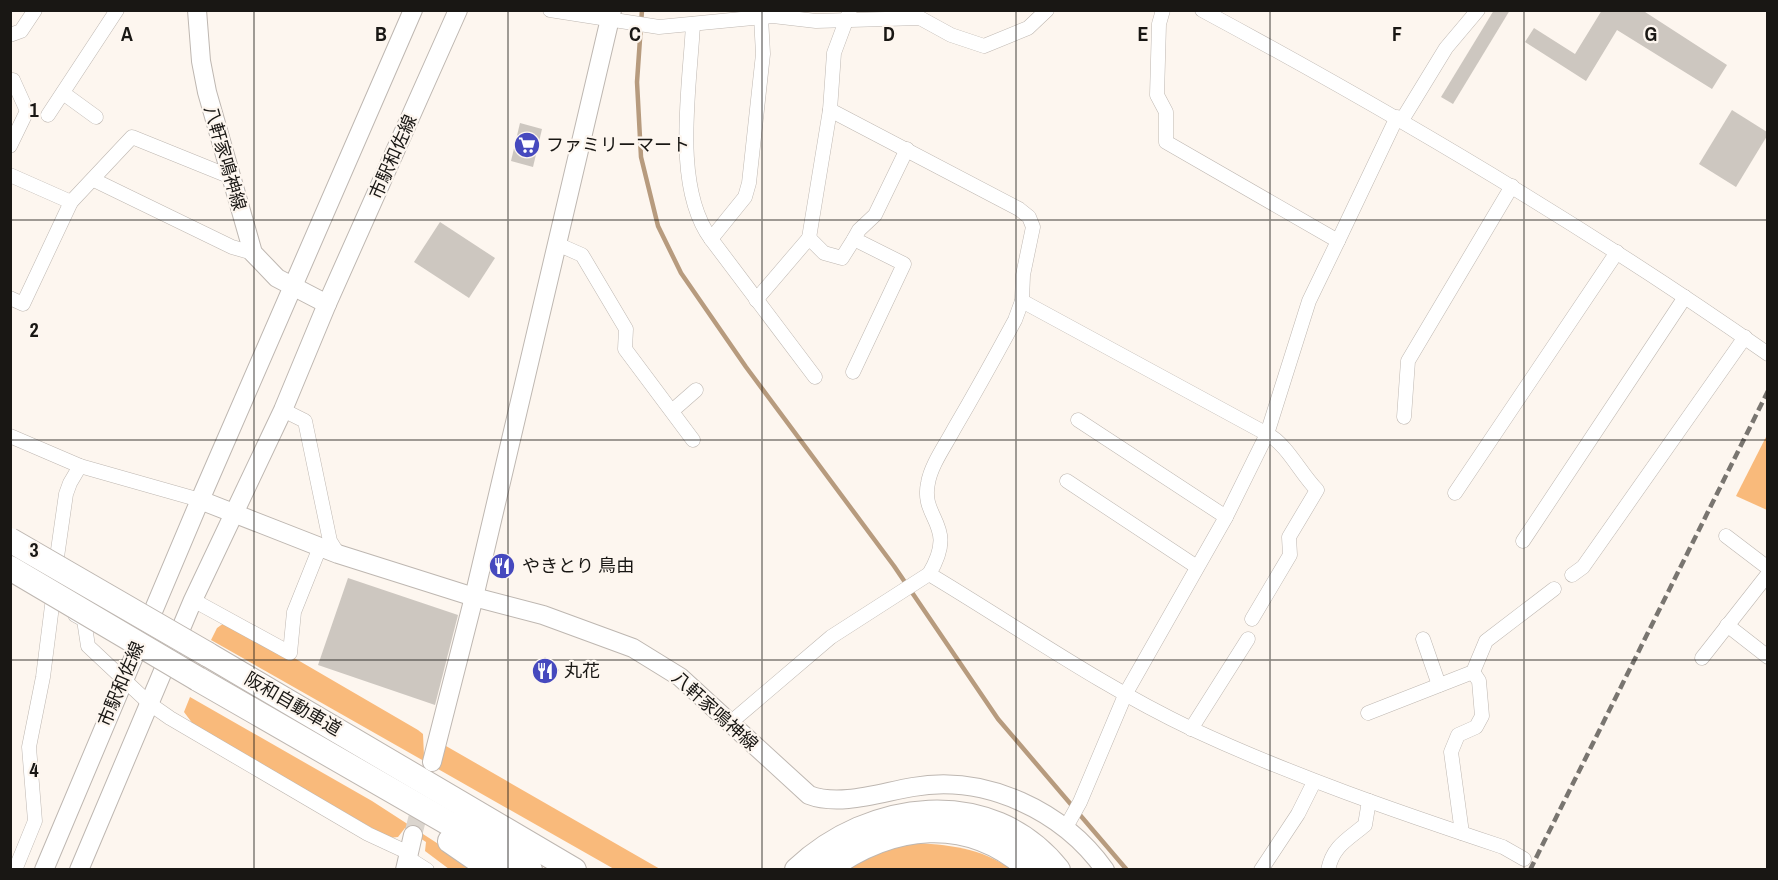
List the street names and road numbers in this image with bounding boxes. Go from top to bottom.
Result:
street label: 八軒家鳴神線 [199,103,252,213]
street label: 市駅和佐線 [363,111,422,203]
street label: 市駅和佐線 [91,637,150,730]
street label: 八軒家鳴神線 [667,665,764,756]
street label: 阪和自動車道 [240,666,346,741]

